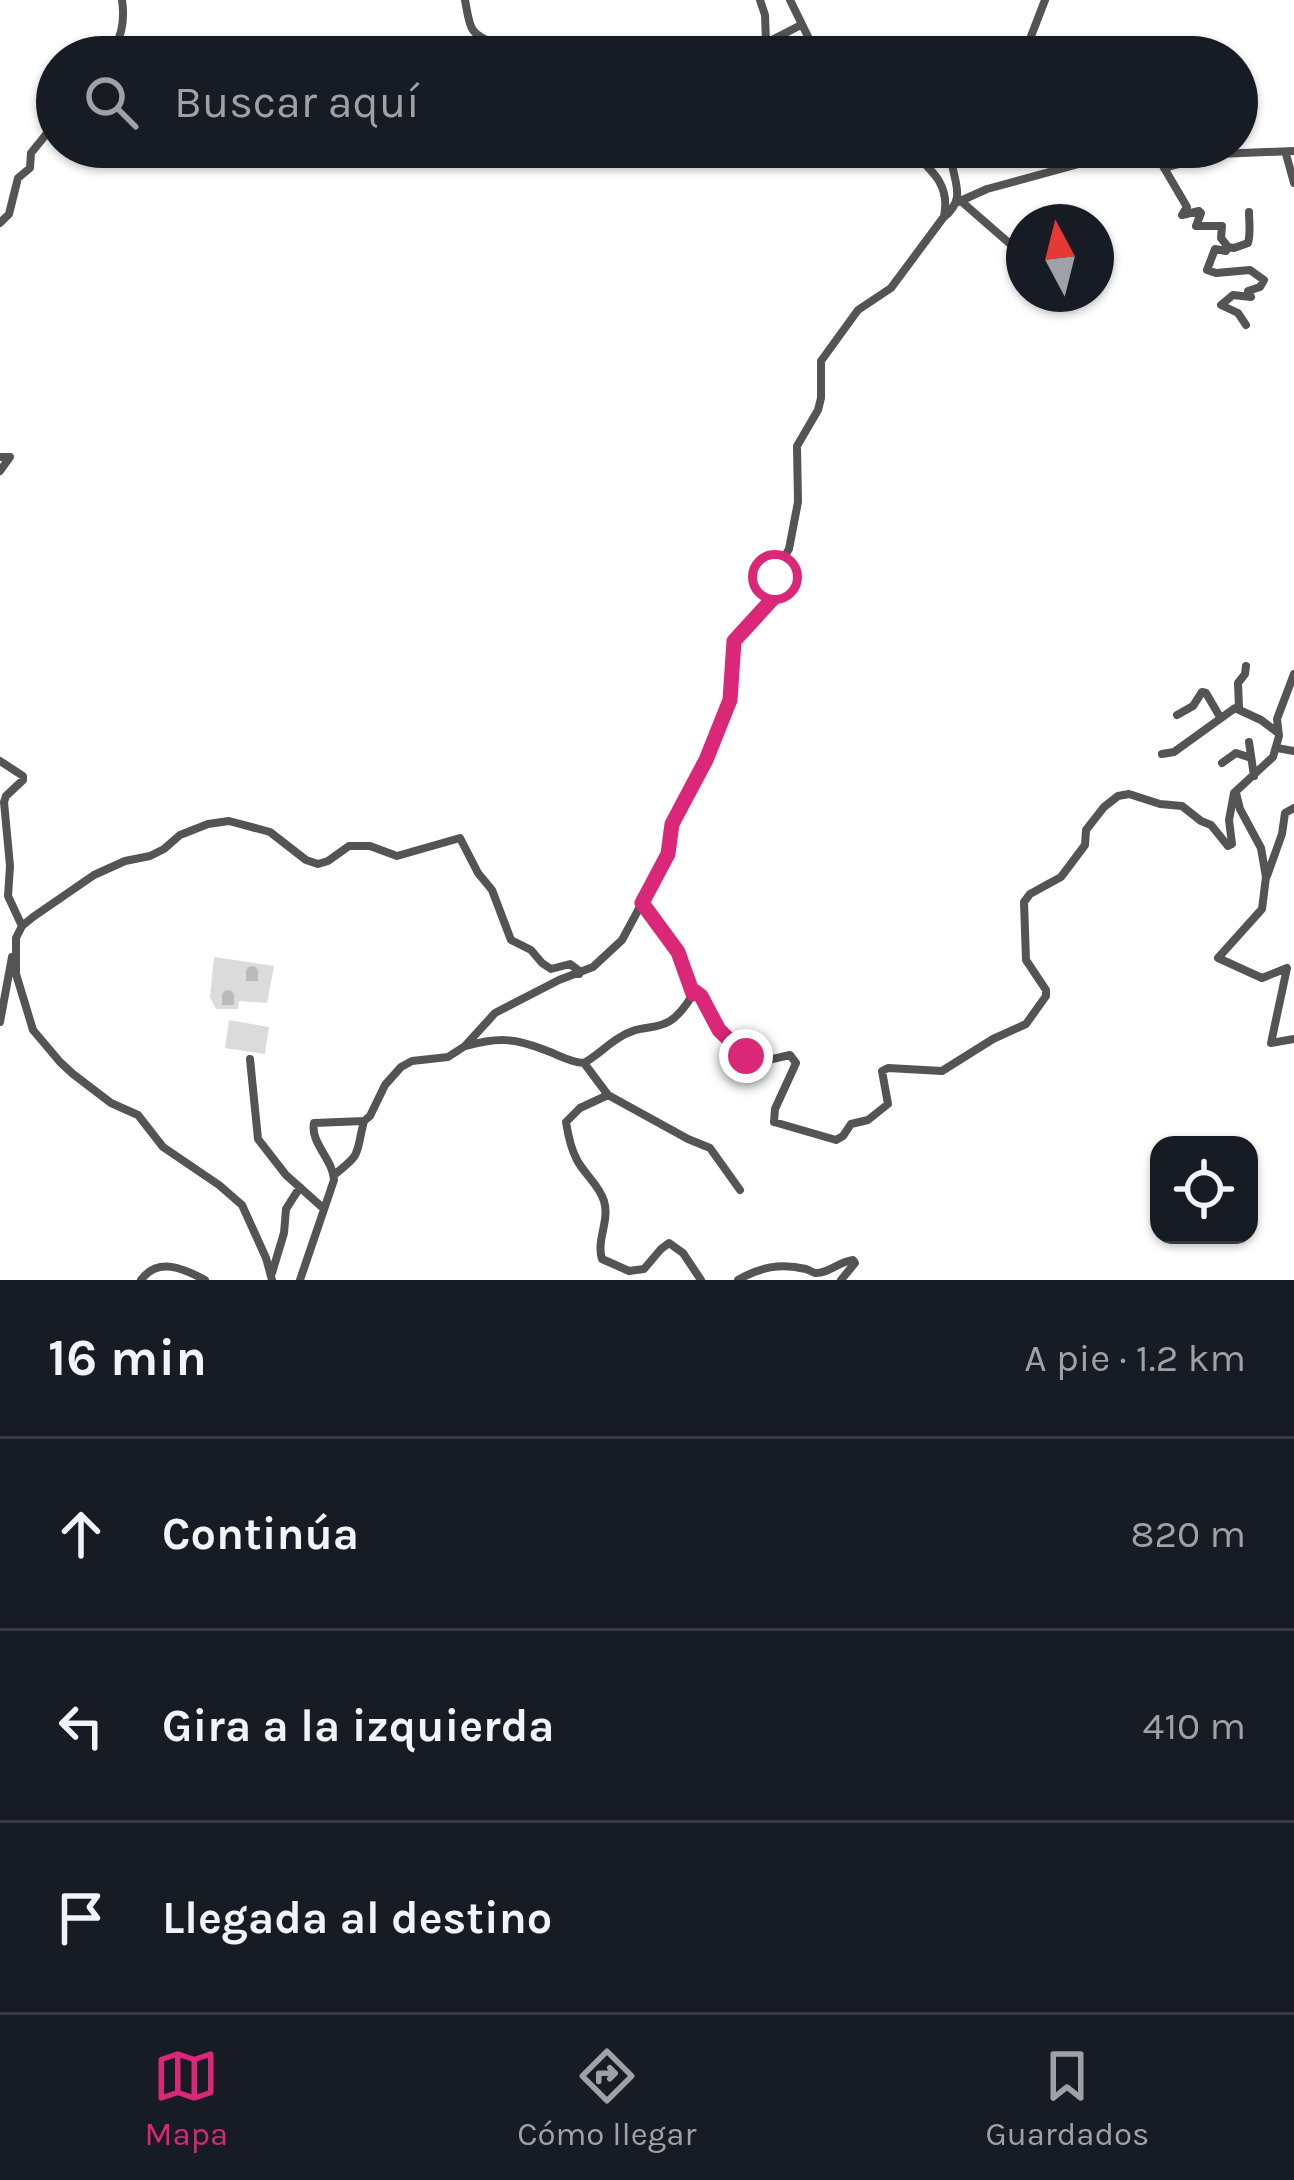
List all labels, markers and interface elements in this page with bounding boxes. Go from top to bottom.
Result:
search box [36,36,1258,168]
icon: search [78,69,144,135]
text: Buscar aquí [174,76,420,128]
north arrow [1006,204,1114,312]
route start [748,550,802,604]
route end [719,1029,773,1083]
map controls [1150,1136,1258,1244]
button: locate [1150,1136,1258,1244]
text: 16 min [48,1328,207,1388]
text: A pie · 1.2 km [1024,1335,1246,1381]
icon: ahead [48,1501,114,1567]
text: Continúa [162,1508,359,1560]
text: 820 m [1131,1511,1246,1557]
icon: left [48,1693,114,1759]
text: Gira a la izquierda [162,1700,555,1752]
text: 410 m [1142,1703,1246,1749]
icon: arrive [48,1885,114,1951]
text: Llegada al destino [162,1892,552,1944]
tab: Mapa [145,2043,228,2153]
tab: Cómo llegar [517,2043,696,2153]
tab: Guardados [985,2043,1149,2153]

